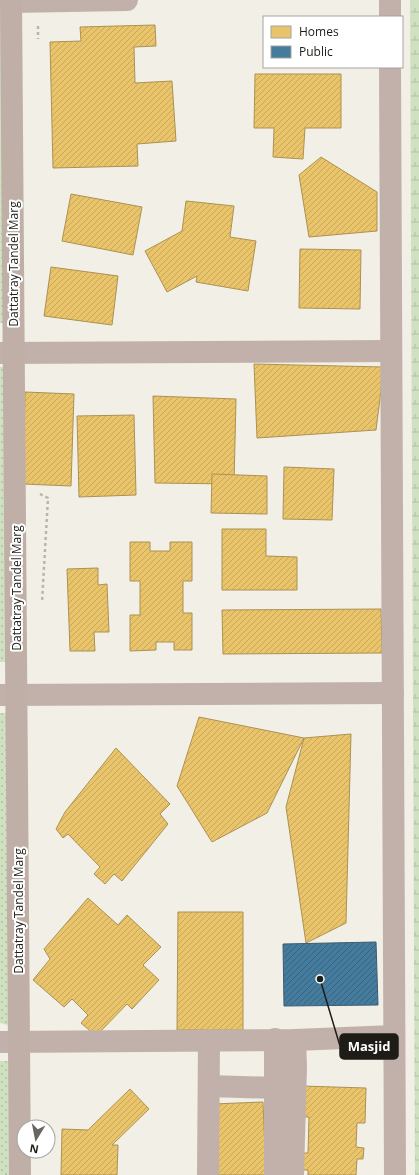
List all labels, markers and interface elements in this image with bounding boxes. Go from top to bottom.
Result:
legend [263,16,403,68]
text: Homes [299,23,339,40]
text: Public [299,43,333,60]
street label: Dattatray Tandel Marg [5,201,22,327]
street label: Dattatray Tandel Marg [8,525,25,651]
street label: Dattatray Tandel Marg [10,848,27,974]
callout: Masjid [340,1034,398,1059]
text: Masjid [348,1037,390,1055]
north arrow [16,1119,56,1159]
text: N [28,1141,40,1158]

